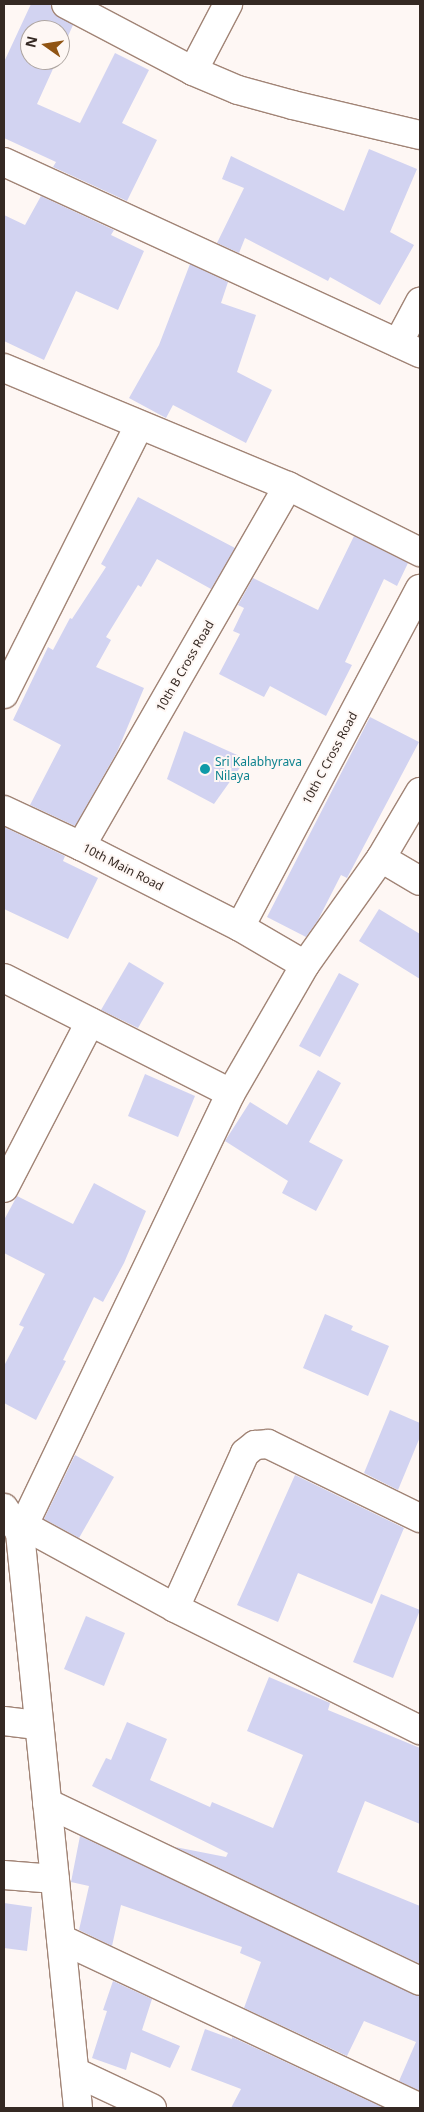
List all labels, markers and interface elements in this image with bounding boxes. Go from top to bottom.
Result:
north arrow [20,20,70,70]
text: N [20,34,41,49]
street label: 10th B Cross Road [153,618,217,714]
street label: 10th C Cross Road [300,709,360,807]
place label: Sri Kalabhyrava Nilaya [215,755,302,783]
marker: Sri Kalabhyrava Nilaya [199,763,211,775]
street label: 10th Main Road [80,840,166,894]

